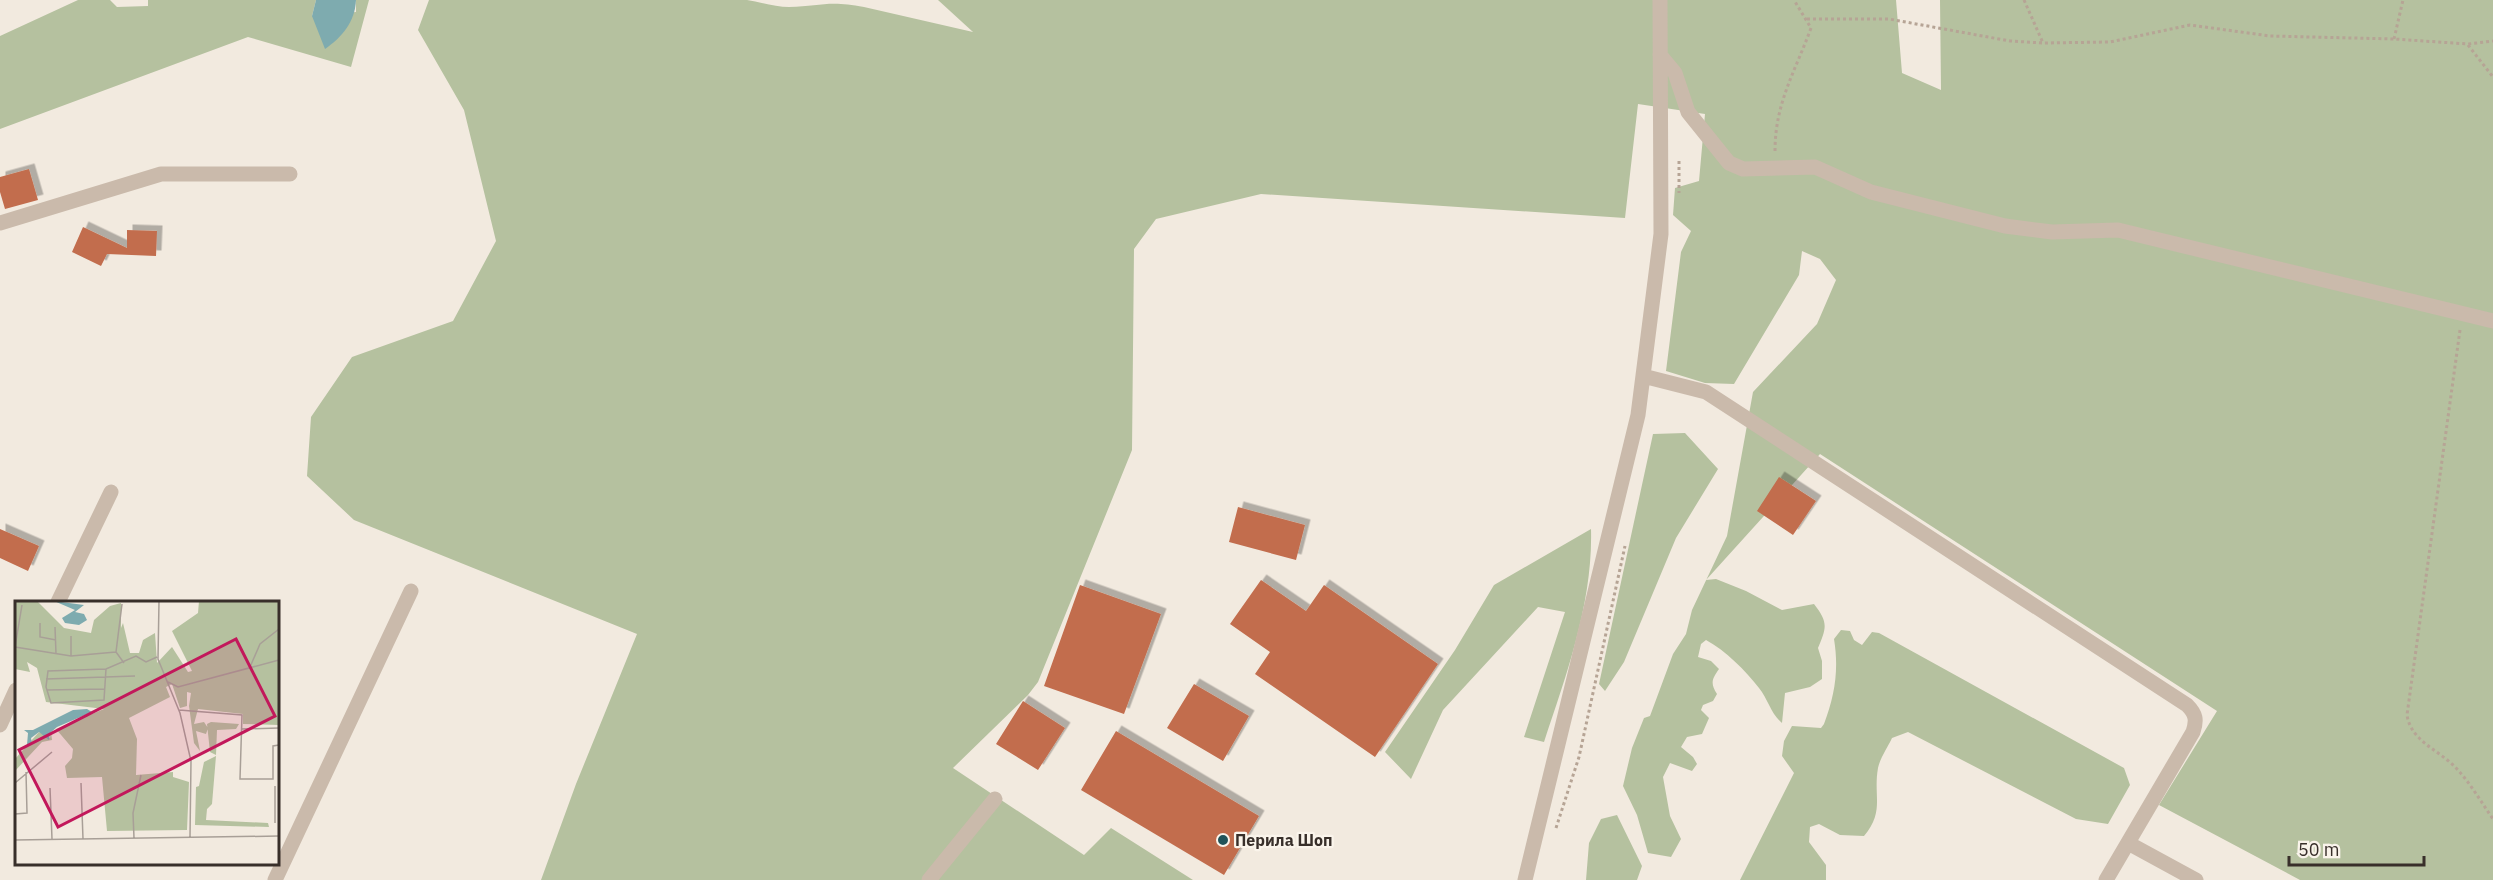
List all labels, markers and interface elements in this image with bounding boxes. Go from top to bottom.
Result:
inset map [15,601,279,865]
scale bar [2289,829,2424,867]
place label: Перила Шоп [1235,830,1333,850]
marker: Перила Шоп [1216,833,1230,847]
text: 50 m [2298,838,2340,861]

